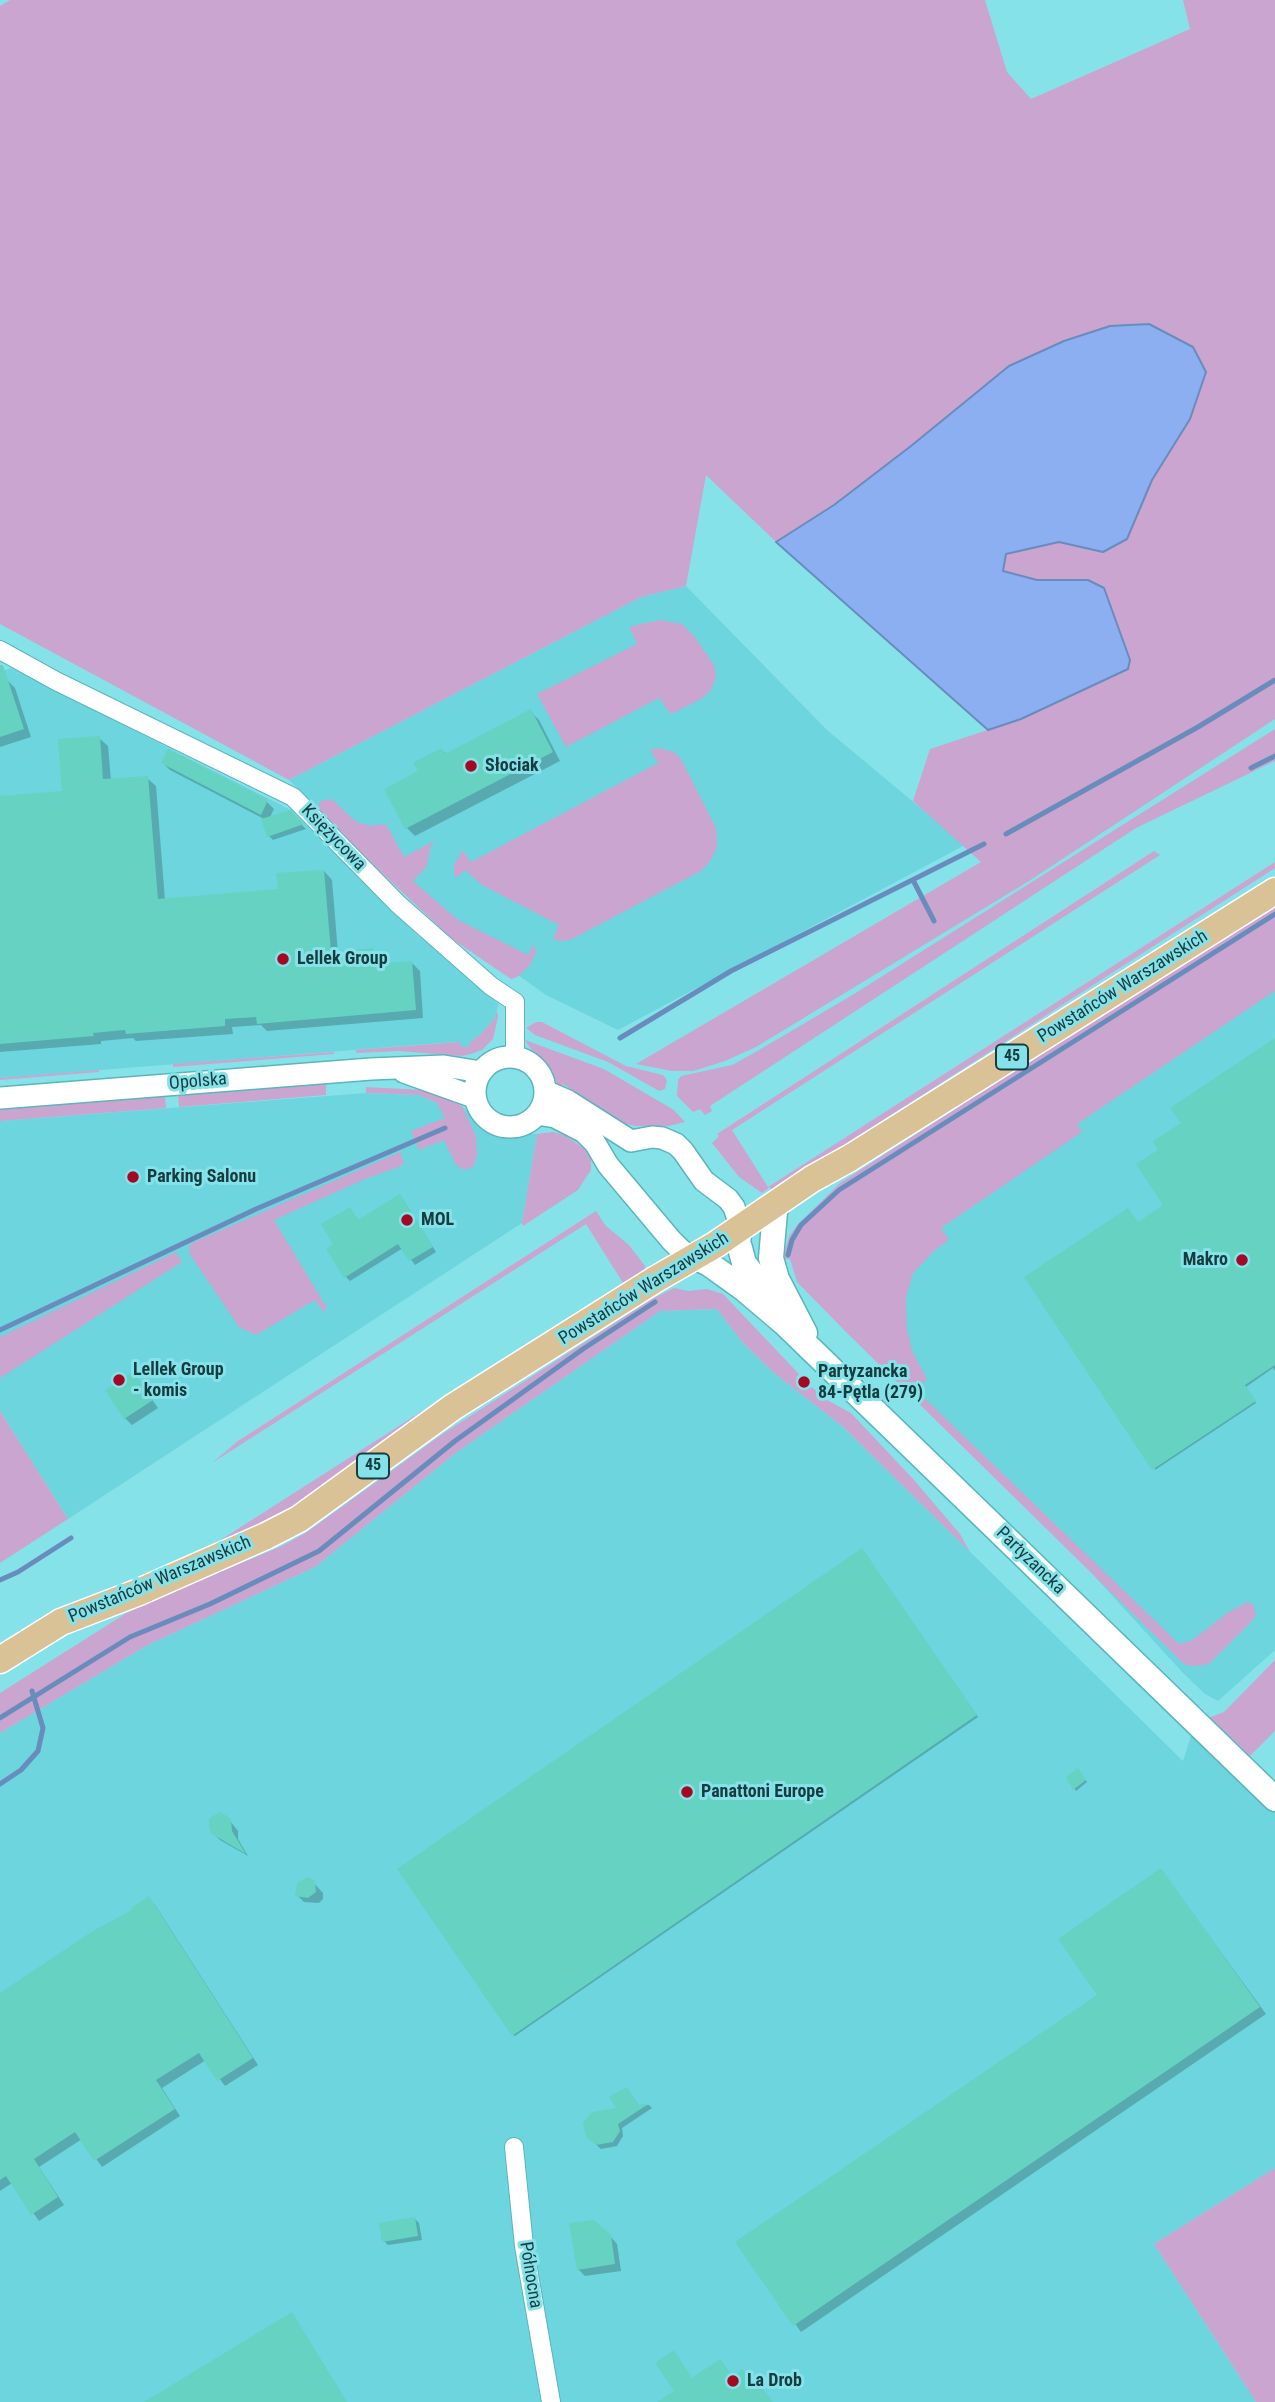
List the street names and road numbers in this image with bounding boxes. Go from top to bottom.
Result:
street label: Księżycowa [296,800,370,876]
street label: Powstańców Warszawskich [1034,926,1212,1048]
road number: 45 [996,1044,1028,1070]
street label: Opolska [168,1069,228,1095]
street label: Powstańców Warszawskich [555,1228,733,1350]
road number: 45 [357,1454,389,1478]
street label: Partyzancka [991,1523,1069,1599]
street label: Powstańców Warszawskich [66,1532,254,1628]
street label: Północna [514,2240,546,2310]

